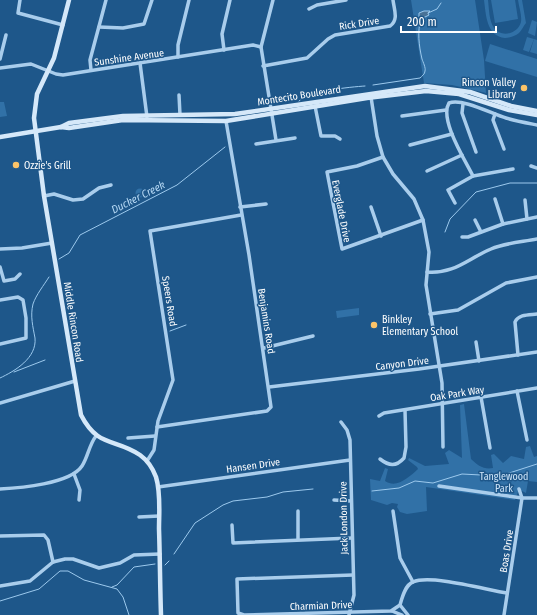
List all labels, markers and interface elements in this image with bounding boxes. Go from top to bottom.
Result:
scale bar [401,8,496,34]
street label: Rick Drive [338,15,380,33]
text: 200 m [407,15,437,29]
street label: Sunshine Avenue [94,47,165,69]
place label: Rincon Valley Library [462,77,517,101]
street label: Montecito Boulevard [257,83,342,109]
marker: Rincon Valley Library [519,83,529,93]
marker: Ozzie's Grill [11,160,21,170]
place label: Ozzie's Grill [24,160,71,172]
water label: Ducker Creek [109,178,168,217]
street label: Everglade Drive [329,179,353,243]
street label: Speers Road [159,275,179,327]
street label: Middle Rincon Road [61,281,85,363]
street label: Benjamins Road [255,288,277,355]
place label: Binkley Elementary School [382,314,458,338]
marker: Binkley Elementary School [369,320,379,330]
street label: Canyon Drive [375,355,429,373]
street label: Oak Park Way [429,384,486,404]
street label: Hansen Drive [225,456,281,476]
park label: Tanglewood Park [480,471,528,495]
street label: Jack London Drive [337,481,351,555]
street label: Boas Drive [498,529,516,573]
street label: Charmian Drive [290,599,353,613]

